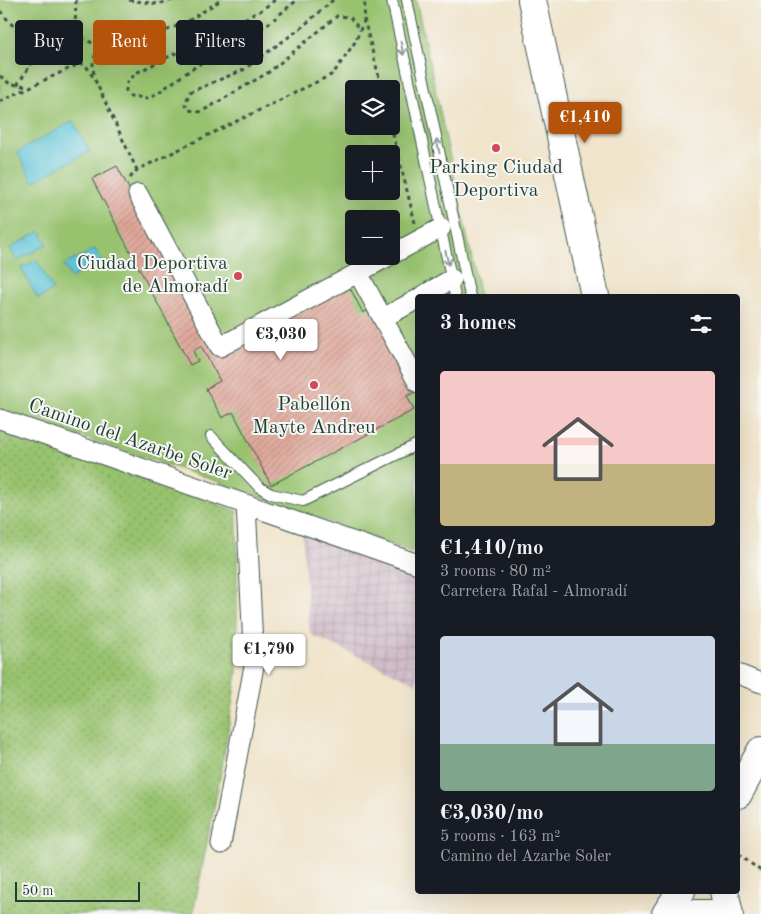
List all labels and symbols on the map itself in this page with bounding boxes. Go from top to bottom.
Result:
one-way arrow [398,39,407,55]
pin: €1,410 [544,102,626,144]
one-way arrow [433,138,442,154]
marker: Parking Ciudad Deportiva [490,142,502,154]
place label: Parking Ciudad Deportiva [429,158,563,201]
one-way arrow [443,249,452,265]
place label: Ciudad Deportiva de Almoradí [77,254,229,297]
marker: Ciudad Deportiva de Almoradí [232,270,244,282]
pin: €3,030 [240,318,322,361]
marker: Pabellón Mayte Andreu [308,379,320,391]
place label: Pabellón Mayte Andreu [252,395,376,438]
street label: Camino del Azarbe Soler [26,396,234,484]
pin: €1,790 [228,634,310,676]
scale bar [15,879,140,902]

